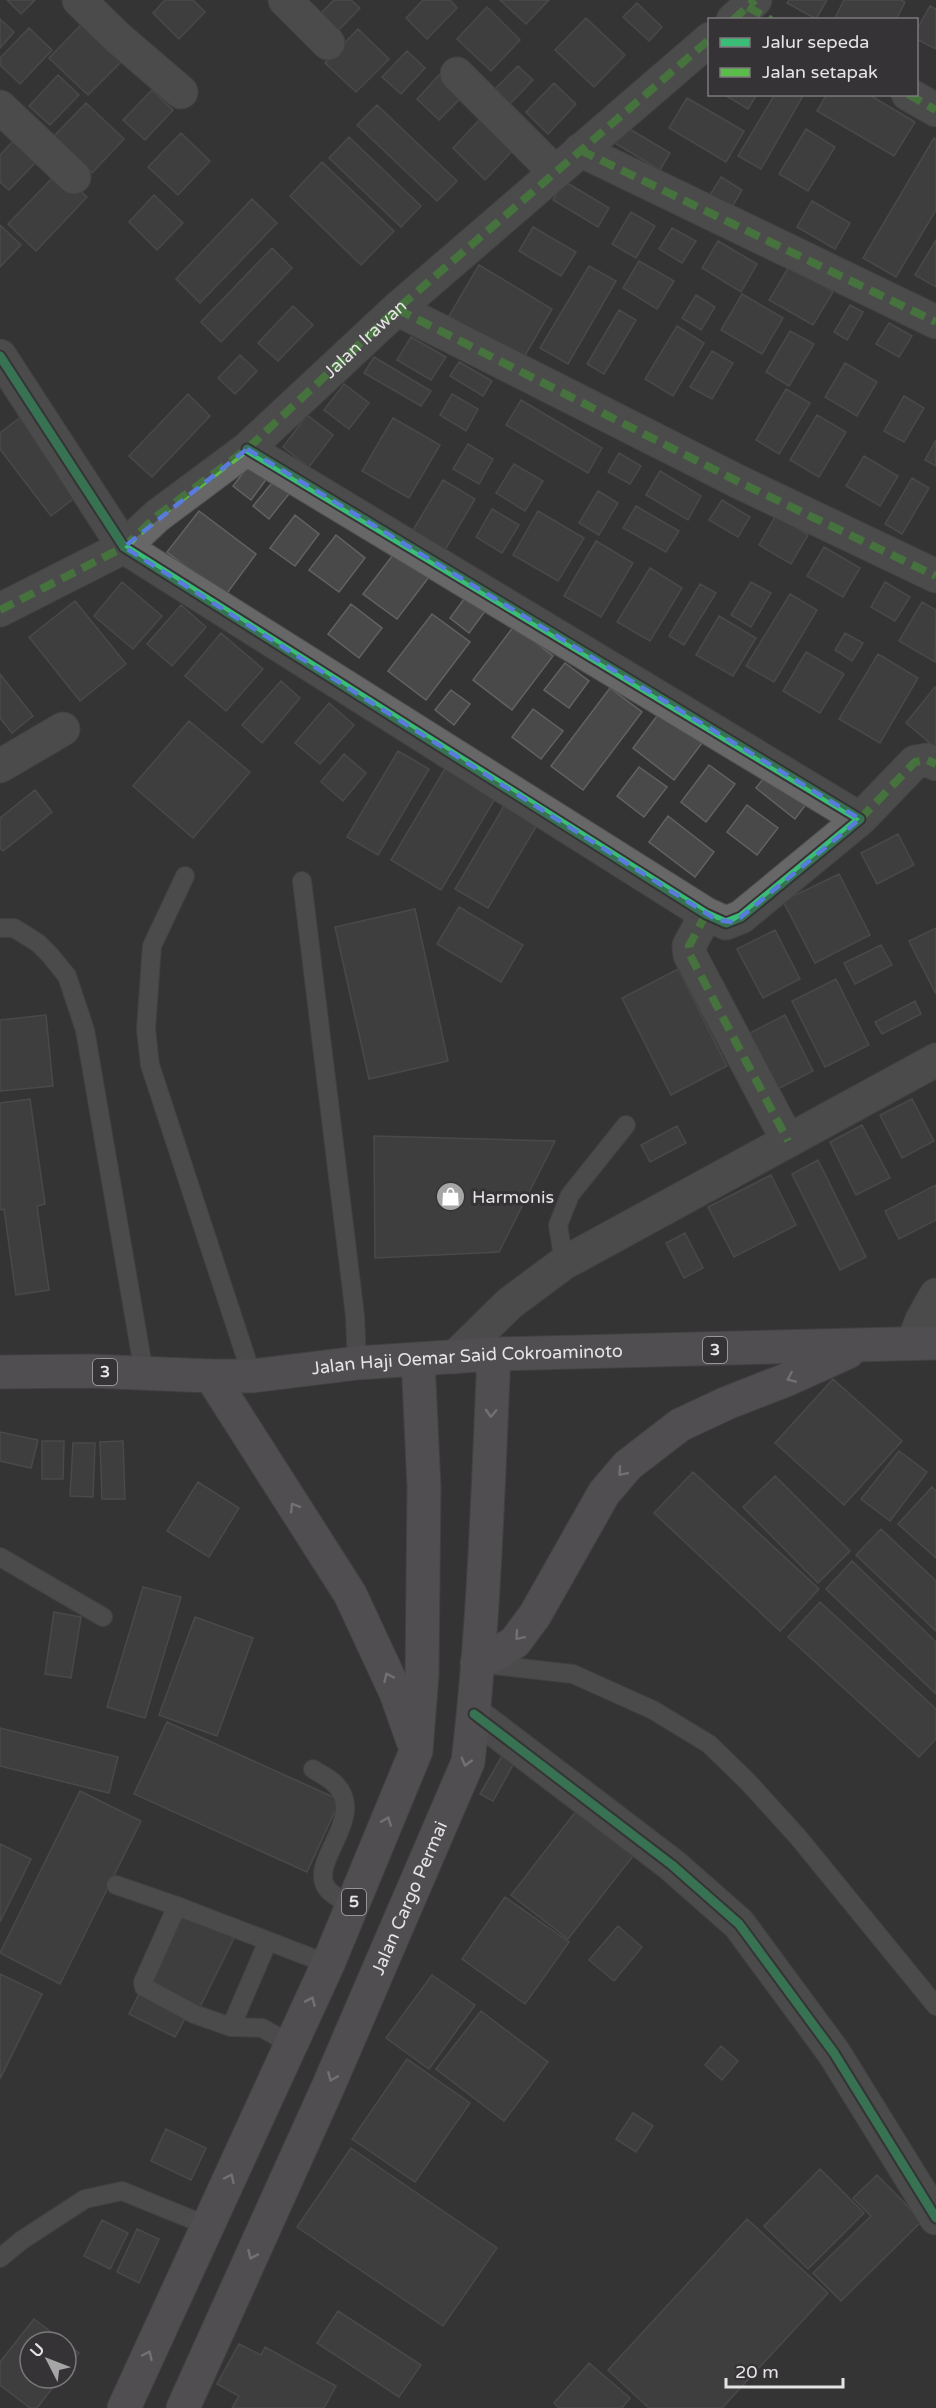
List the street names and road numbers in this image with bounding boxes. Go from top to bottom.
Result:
street label: Jalan Irawan [319,295,411,383]
road number: 3 [703,1337,727,1363]
street label: Jalan Haji Oemar Said Cokroaminoto [310,1340,623,1380]
road number: 3 [93,1359,117,1385]
street label: Jalan Cargo Permai [367,1818,452,1978]
road number: 5 [342,1889,366,1915]

